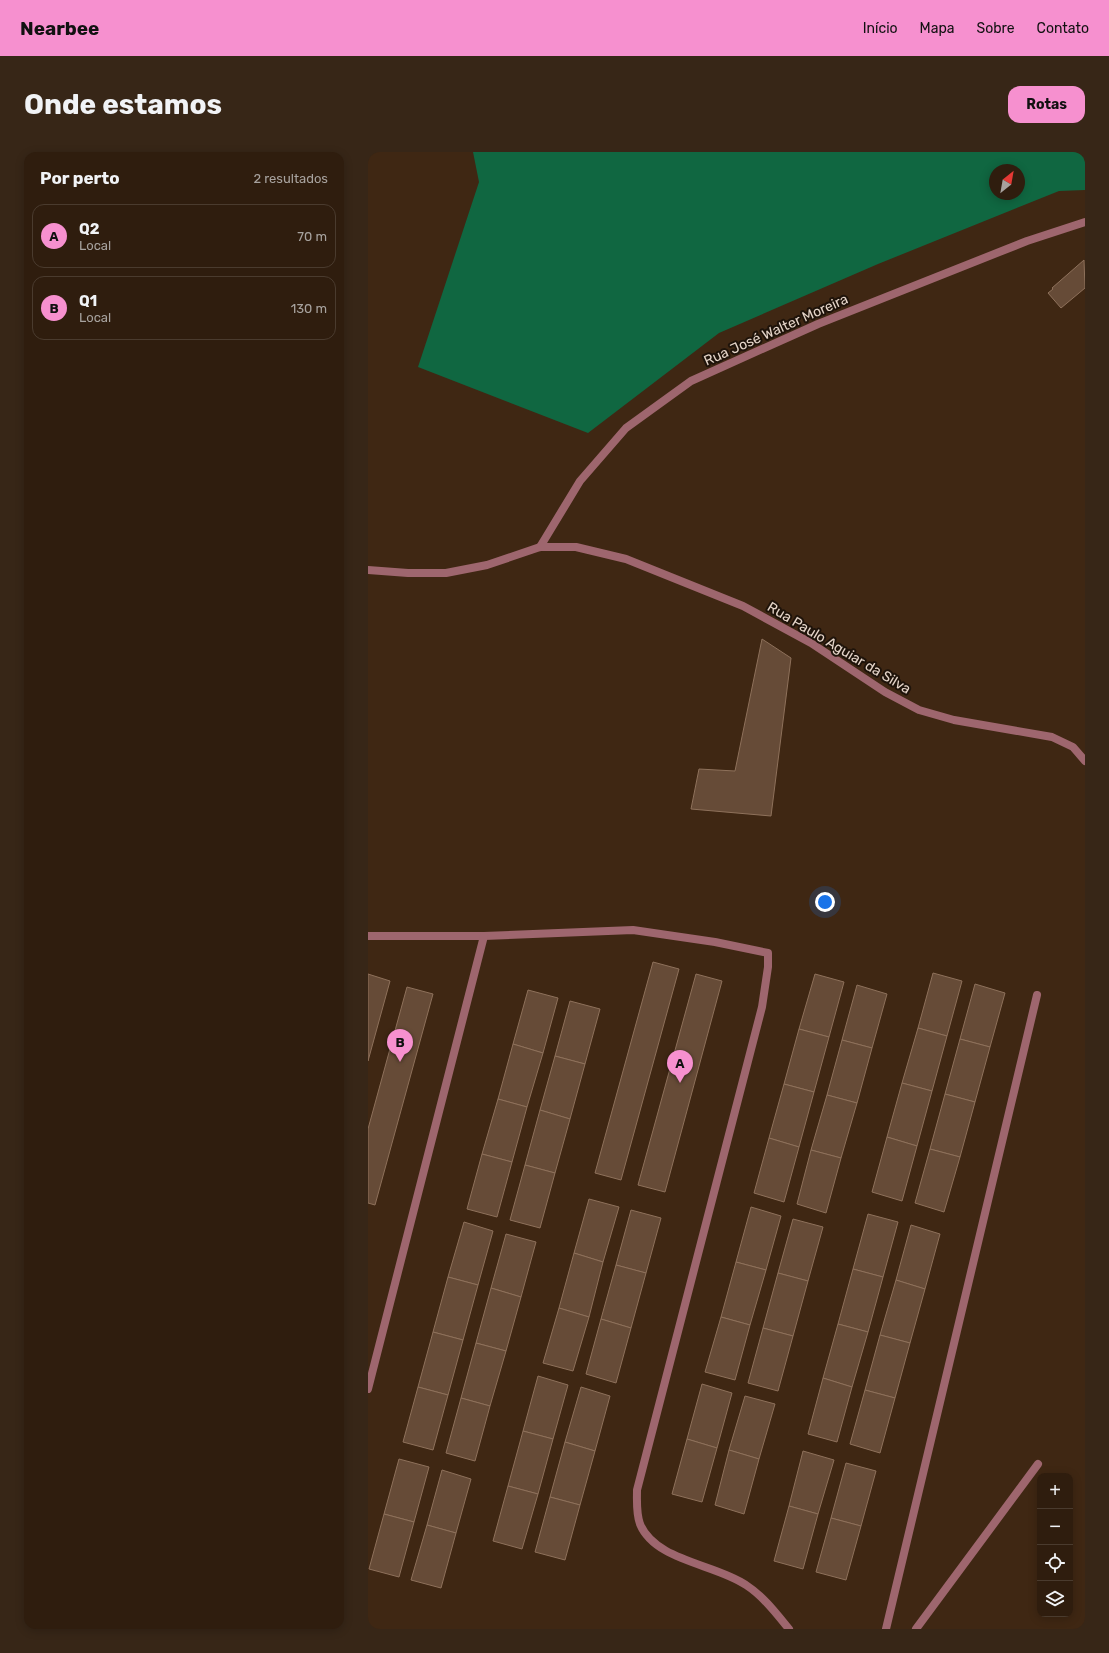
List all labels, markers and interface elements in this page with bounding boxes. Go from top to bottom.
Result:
text: Nearbee [20,17,99,40]
text: Início [863,20,898,37]
text: Mapa [920,20,955,37]
text: Sobre [977,20,1015,37]
text: Contato [1037,20,1089,37]
button: Rotas [1008,86,1085,123]
text: Onde estamos [24,88,222,121]
north arrow [989,164,1025,200]
text: Por perto [40,168,120,188]
text: 2 resultados [253,171,328,186]
text: Q2 [79,220,99,238]
text: A [49,229,59,244]
text: 70 m [297,229,327,244]
text: Local [79,238,111,253]
street label: Rua José Walter Moreira [701,290,851,370]
text: Q1 [79,292,97,310]
text: B [49,301,59,316]
text: 130 m [291,301,327,316]
text: Local [79,310,111,325]
street label: Rua Paulo Aguiar da Silva [764,598,914,698]
your location [815,892,835,912]
pin: B [387,1029,413,1062]
pin: A [667,1050,693,1083]
map controls [1037,1473,1073,1617]
button: + [1037,1473,1073,1509]
button: − [1037,1509,1073,1545]
button: locate [1037,1545,1073,1581]
button: layers [1037,1581,1073,1617]

